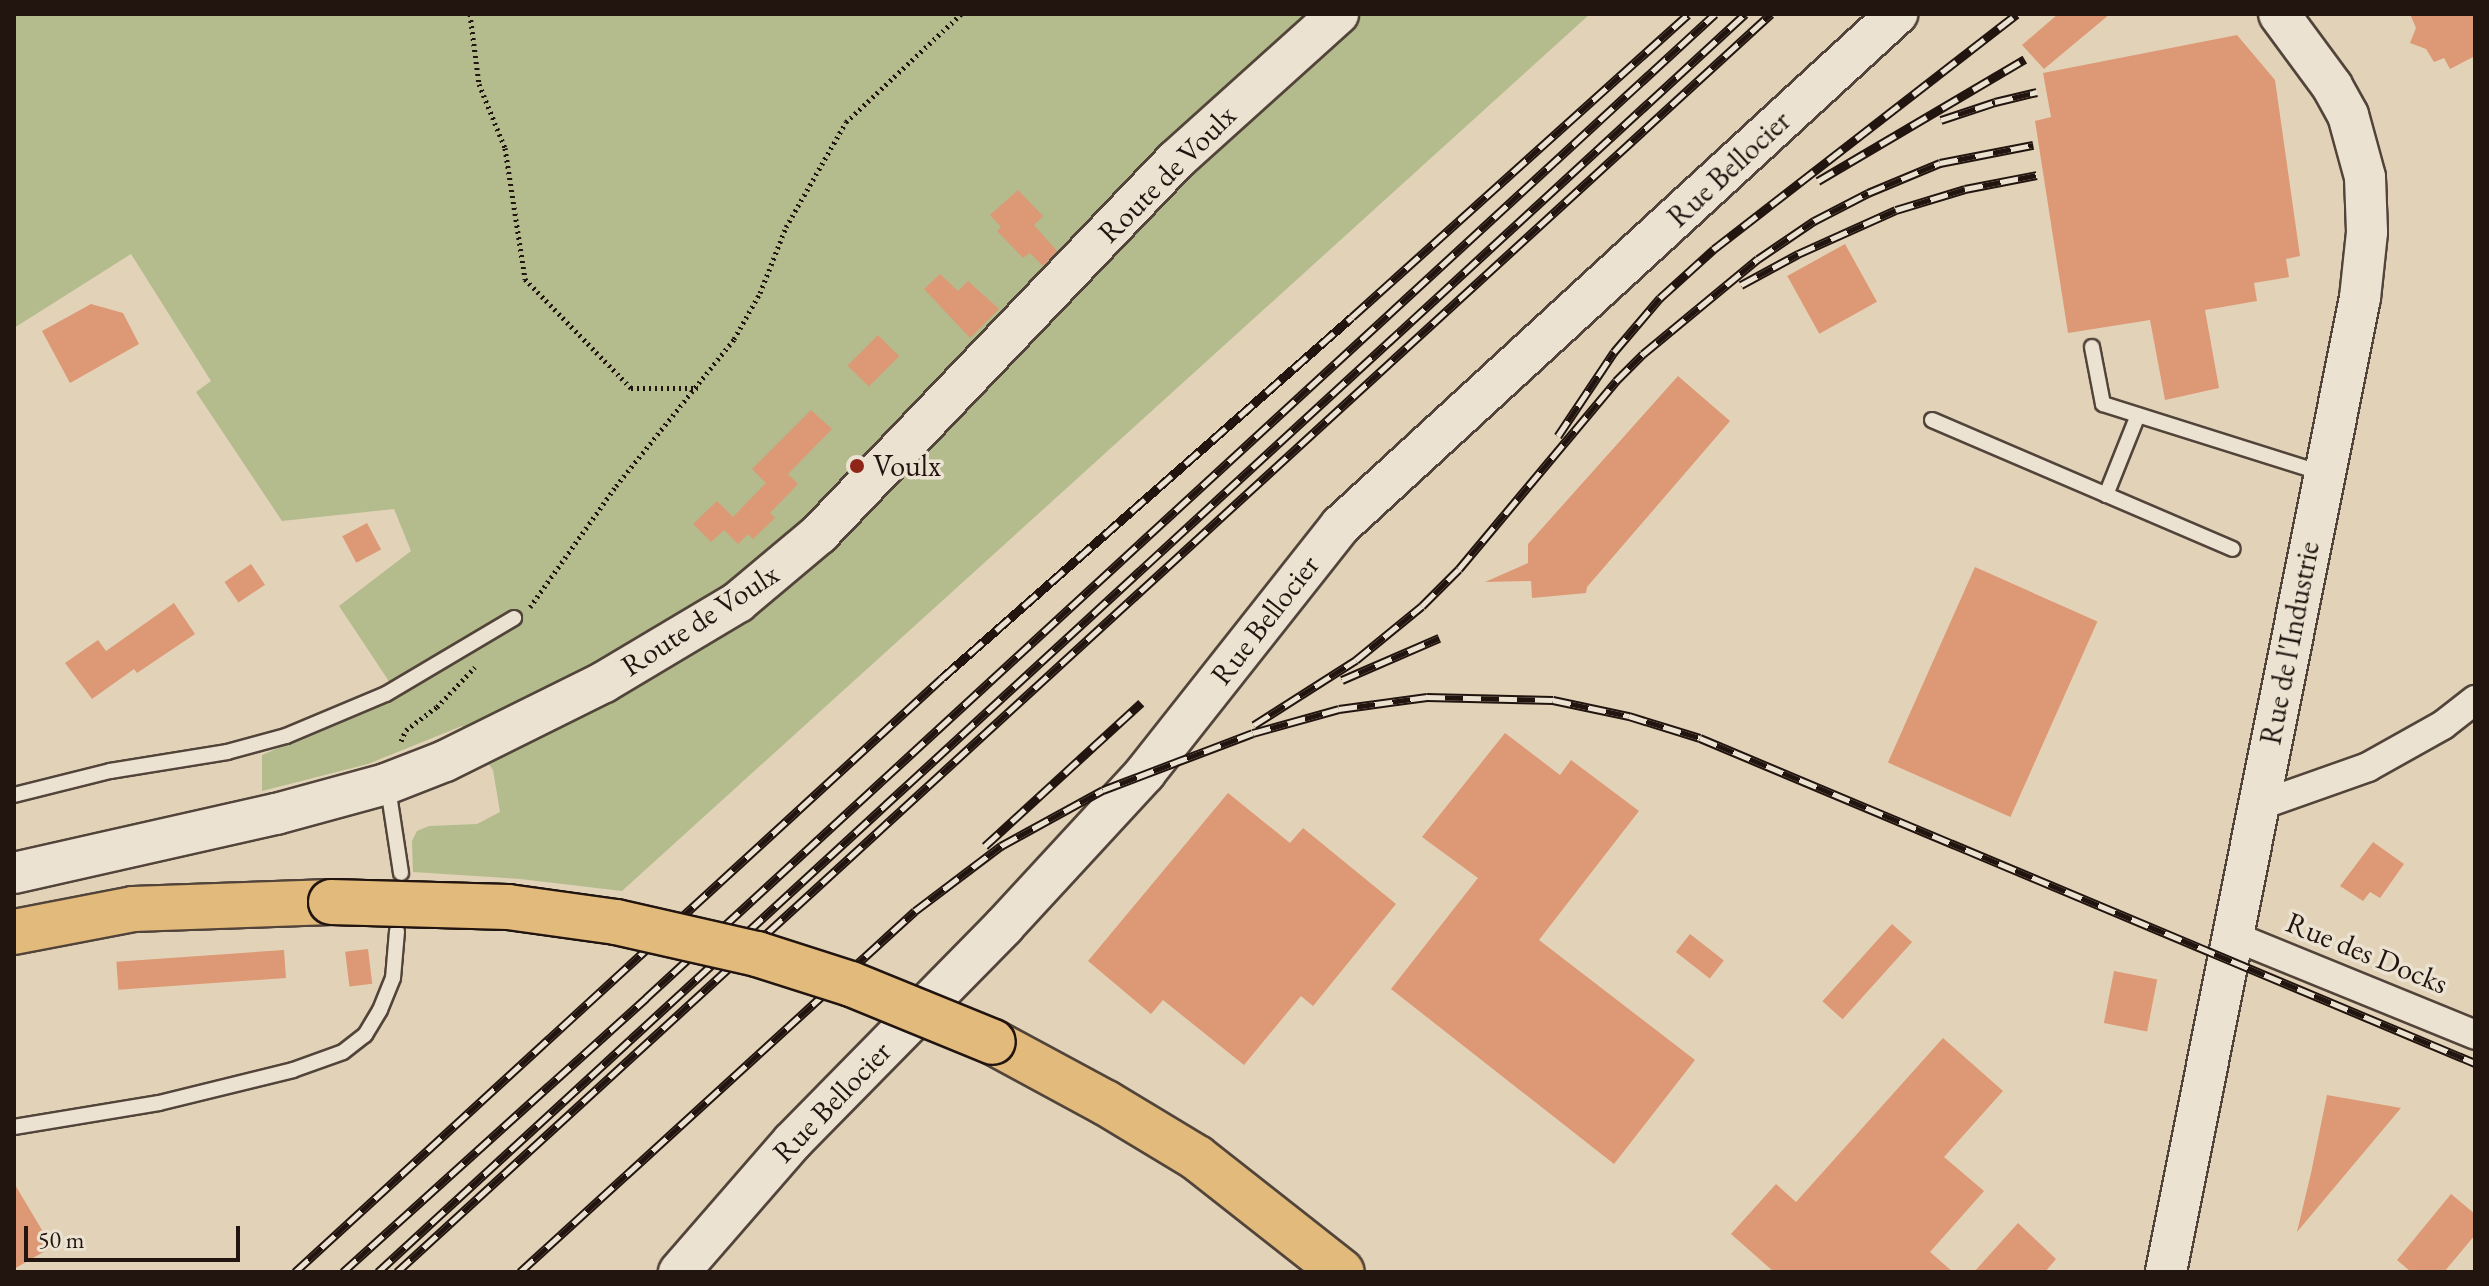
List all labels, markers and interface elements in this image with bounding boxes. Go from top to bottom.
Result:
street label: Route de Voulx [1091,98,1243,250]
street label: Rue Bellocier [1660,103,1798,235]
place label: Voulx [873,448,941,484]
marker: Voulx [848,457,866,475]
street label: Rue de l'Industrie [2253,538,2327,748]
street label: Rue Bellocier [1203,548,1327,692]
street label: Route de Voulx [615,556,785,684]
street label: Rue des Docks [2281,904,2453,1002]
street label: Rue Bellocier [765,1034,899,1170]
scale bar [28,1210,244,1260]
text: 50 m [38,1224,85,1255]

